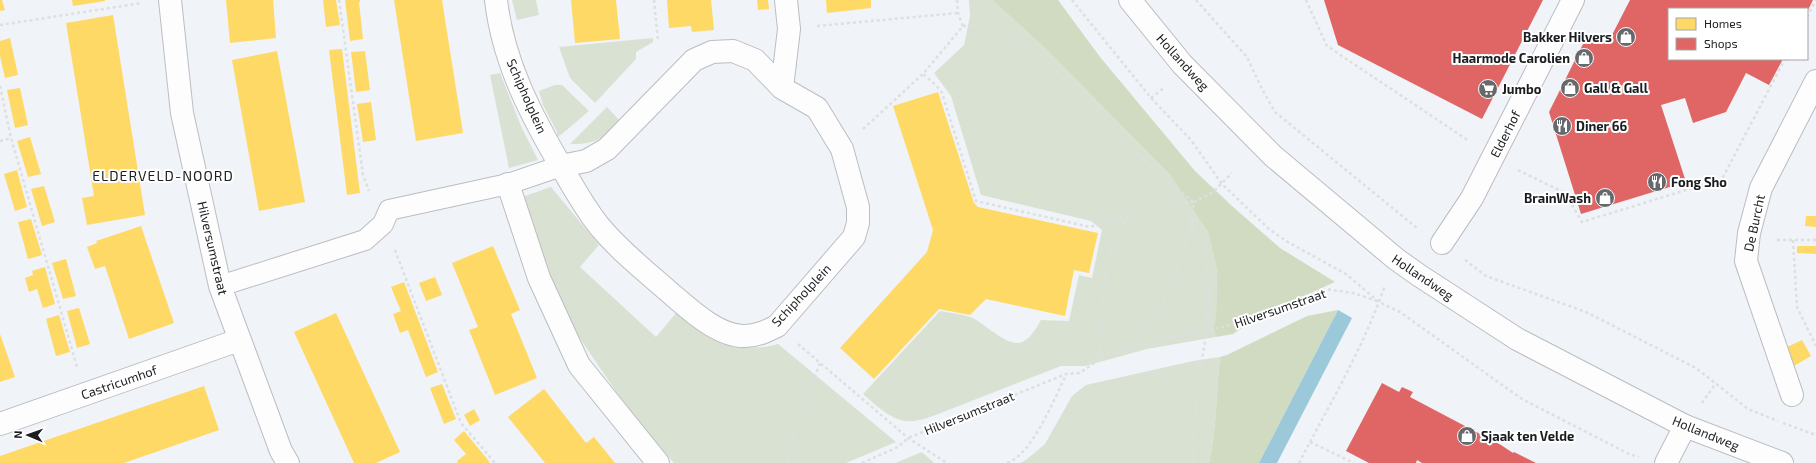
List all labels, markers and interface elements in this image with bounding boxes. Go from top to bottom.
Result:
legend [1668,8,1808,60]
text: Homes [1704,16,1742,30]
shop icon: Bakker Hilvers [1615,26,1637,48]
place label: Bakker Hilvers [1523,29,1612,45]
street label: Hollandweg [1153,30,1213,94]
text: Shops [1704,36,1738,50]
shop icon: Haarmode Carolien [1573,47,1595,69]
place label: Haarmode Carolien [1452,50,1570,66]
street label: Schipholplein [503,56,551,136]
shop icon: Gall & Gall [1559,77,1581,99]
supermarket icon: Jumbo [1477,78,1499,100]
place label: Gall & Gall [1584,80,1649,96]
place label: Jumbo [1502,81,1542,97]
street label: Elderhof [1486,107,1524,160]
restaurant icon: Diner 66 [1551,115,1573,137]
place label: Diner 66 [1576,118,1627,134]
district label: ELDERVELD-NOORD [92,167,234,184]
restaurant icon: Fong Sho [1646,171,1668,193]
place label: Fong Sho [1671,174,1727,190]
shop icon: BrainWash [1594,187,1616,209]
place label: BrainWash [1524,190,1591,206]
street label: De Burcht [1740,193,1768,253]
street label: Hilversumstraat [194,199,232,297]
street label: Hollandweg [1389,251,1457,303]
street label: Schipholplein [768,260,834,330]
street label: Hilversumstraat [1232,285,1328,331]
street label: Castricumhof [79,361,160,403]
street label: Hilversumstraat [922,388,1016,438]
street label: Hollandweg [1670,412,1742,454]
north arrow [8,415,48,455]
shop icon: Sjaak ten Velde [1456,425,1478,447]
place label: Sjaak ten Velde [1481,428,1574,444]
text: N [11,430,24,439]

